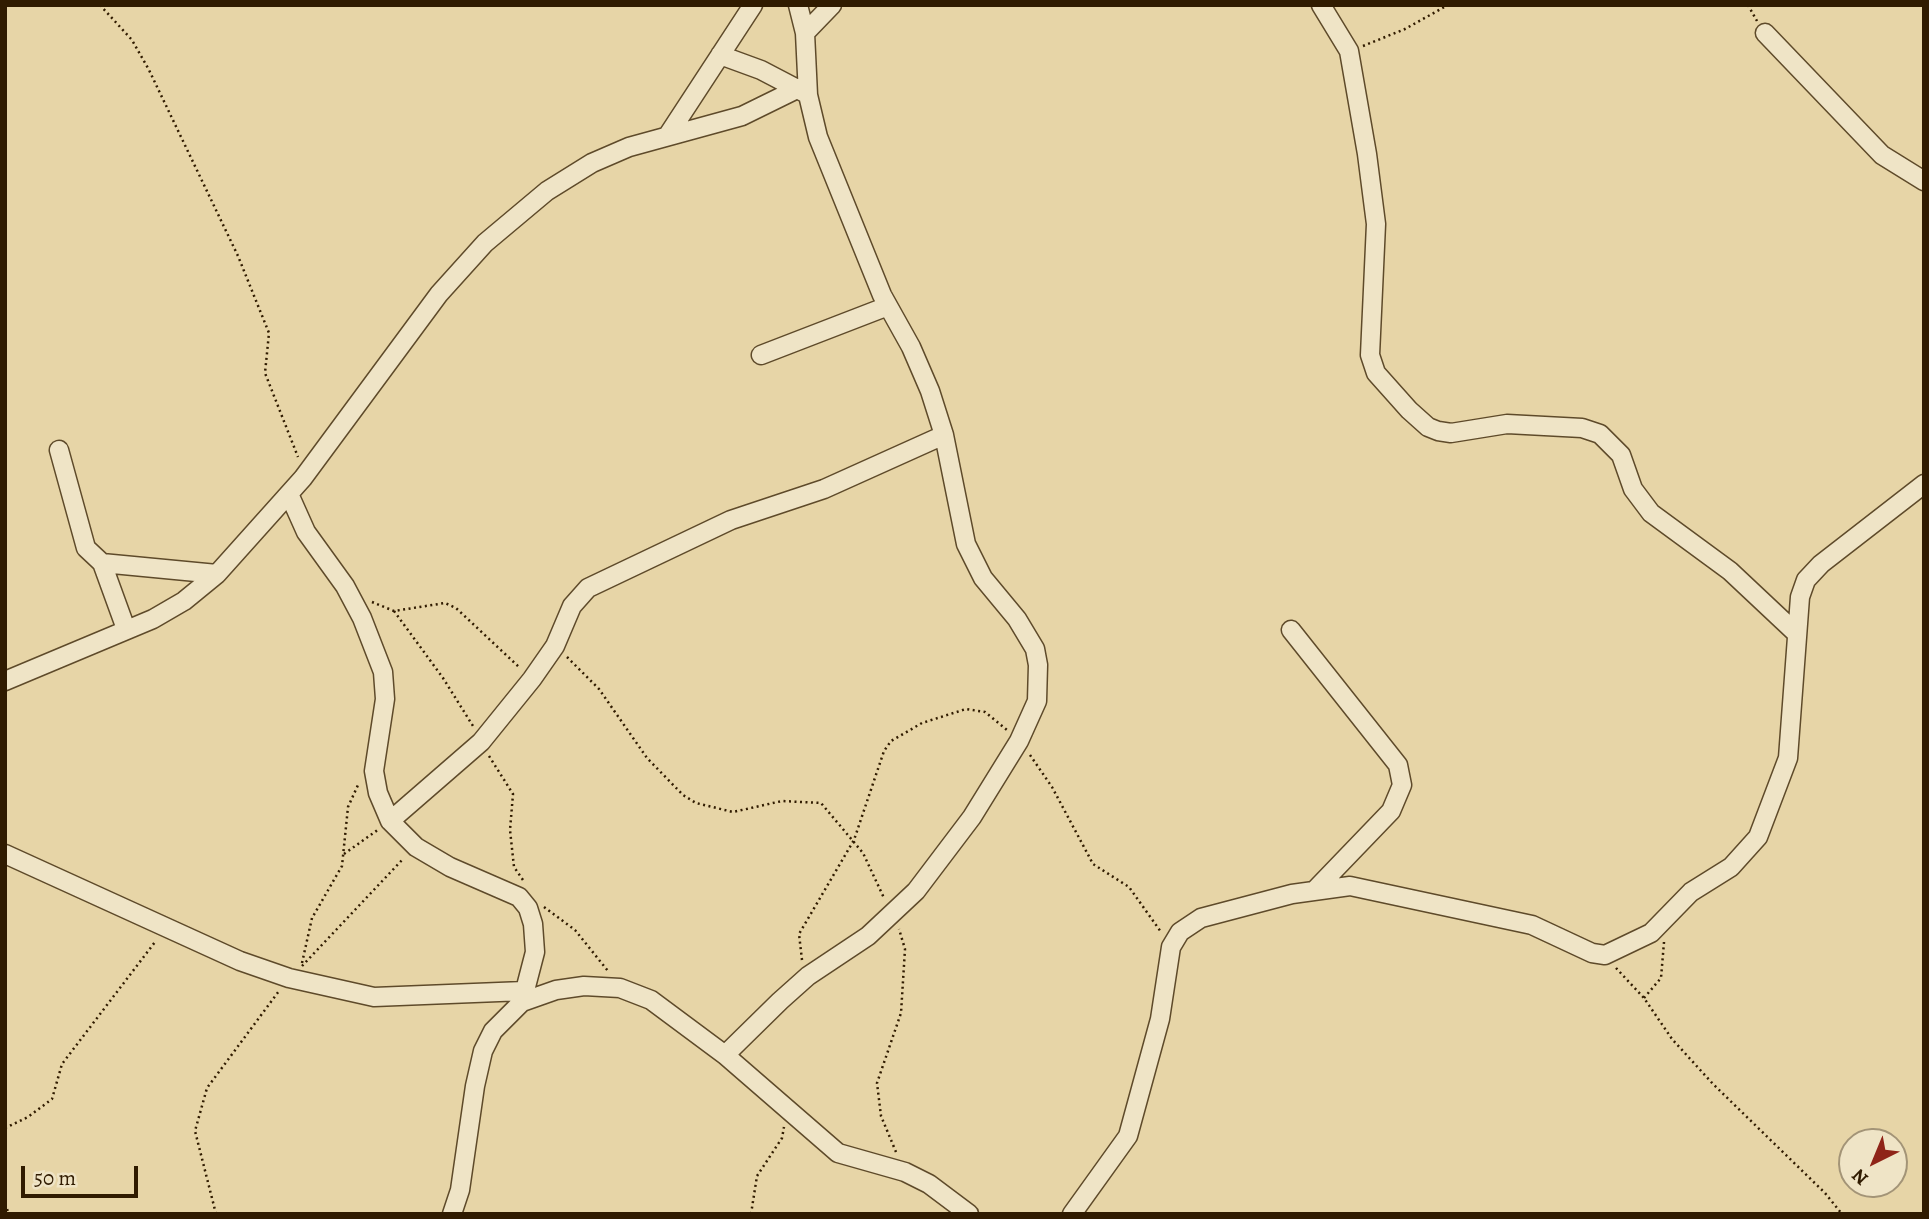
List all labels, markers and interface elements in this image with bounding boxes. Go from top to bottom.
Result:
north arrow [1838,1128,1908,1198]
scale bar [24,1152,142,1196]
text: N [1846,1163,1874,1191]
text: 50 m [34,1164,76,1192]

